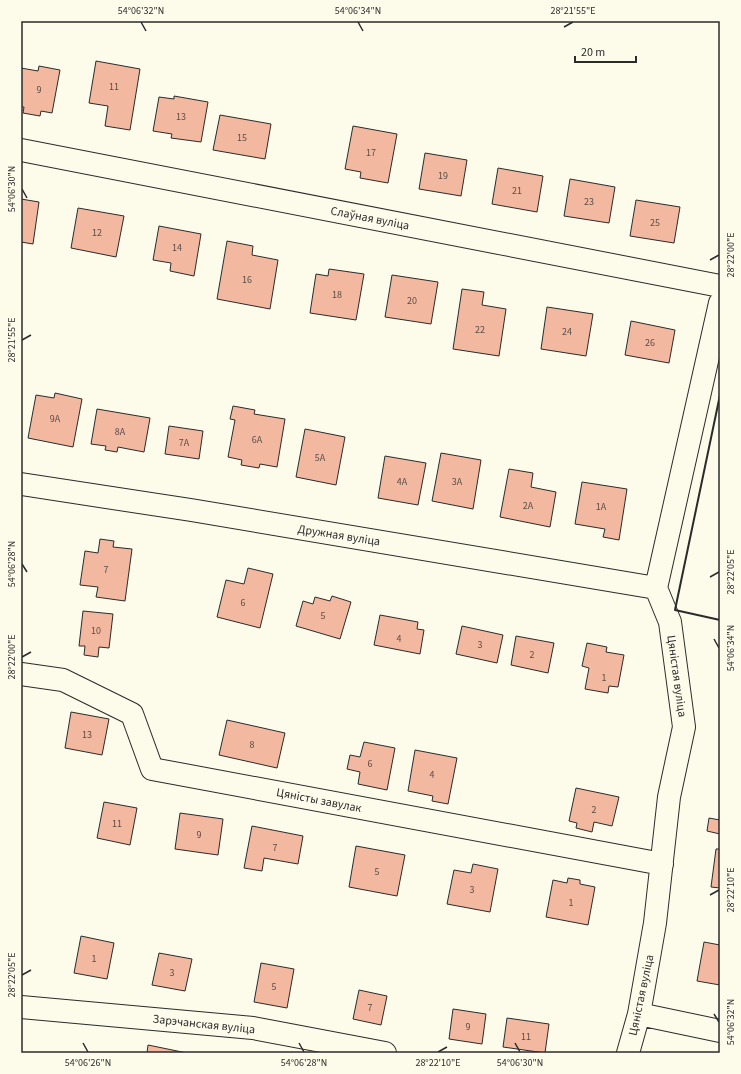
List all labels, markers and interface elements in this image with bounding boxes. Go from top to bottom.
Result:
text: 54°06'32"N [118,4,164,18]
text: 54°06'34"N [335,4,381,18]
text: 28°21'55"E [550,4,596,18]
scale bar [575,38,636,64]
text: 20 m [581,44,605,61]
house number: 11 [109,80,119,94]
house number: 9 [37,83,42,97]
house number: 13 [176,110,186,124]
house number: 15 [237,131,247,145]
house number: 17 [366,146,376,160]
text: 54°06'30"N [5,166,19,212]
house number: 19 [438,169,448,183]
house number: 21 [512,184,522,198]
house number: 23 [584,195,594,209]
street label: Слаўная вуліца [329,203,411,234]
house number: 25 [650,216,660,230]
house number: 12 [92,226,102,240]
text: 28°22'00"E [724,232,738,278]
house number: 14 [172,241,182,255]
house number: 16 [242,273,252,287]
house number: 18 [332,288,342,302]
house number: 20 [407,294,417,308]
text: 28°21'55"E [5,317,19,363]
house number: 22 [475,323,485,337]
house number: 24 [562,325,572,339]
house number: 26 [645,336,655,350]
house number: 9А [50,412,61,426]
house number: 8А [115,425,126,439]
house number: 6А [252,433,263,447]
house number: 7А [179,436,190,450]
house number: 5А [315,451,326,465]
house number: 4А [397,475,408,489]
house number: 3А [452,475,463,489]
house number: 2А [523,499,534,513]
house number: 1А [596,500,607,514]
street label: Дружная вуліца [296,521,381,550]
text: 54°06'28"N [5,541,19,587]
text: 28°22'05"E [724,549,738,595]
house number: 7 [104,563,109,577]
house number: 6 [241,596,246,610]
house number: 5 [321,609,326,623]
house number: 10 [91,624,101,638]
text: 54°06'34"N [724,625,738,671]
house number: 4 [397,632,402,646]
text: 28°22'00"E [5,634,19,680]
street label: Цяністая вуліца [662,634,691,718]
house number: 3 [478,638,483,652]
house number: 2 [530,648,535,662]
house number: 1 [602,671,607,685]
house number: 13 [82,728,92,742]
house number: 8 [250,738,255,752]
house number: 6 [368,757,373,771]
house number: 4 [430,768,435,782]
street label: Цяністы завулак [275,784,363,817]
house number: 2 [592,803,597,817]
house number: 11 [112,817,122,831]
house number: 9 [197,828,202,842]
house number: 7 [273,841,278,855]
house number: 5 [375,865,380,879]
text: 28°22'10"E [724,867,738,913]
house number: 3 [470,883,475,897]
house number: 1 [569,896,574,910]
text: 28°22'05"E [5,952,19,998]
house number: 1 [92,952,97,966]
street label: Цяністая вуліца [625,953,658,1037]
house number: 3 [170,966,175,980]
house number: 5 [272,980,277,994]
text: 54°06'32"N [724,999,738,1045]
house number: 7 [368,1001,373,1015]
street label: Зарэчанская вуліца [152,1011,256,1038]
house number: 9 [466,1020,471,1034]
house number: 11 [521,1030,531,1044]
text: 54°06'26"N [65,1056,111,1070]
text: 54°06'28"N [281,1056,327,1070]
text: 28°22'10"E [415,1056,461,1070]
text: 54°06'30"N [497,1056,543,1070]

